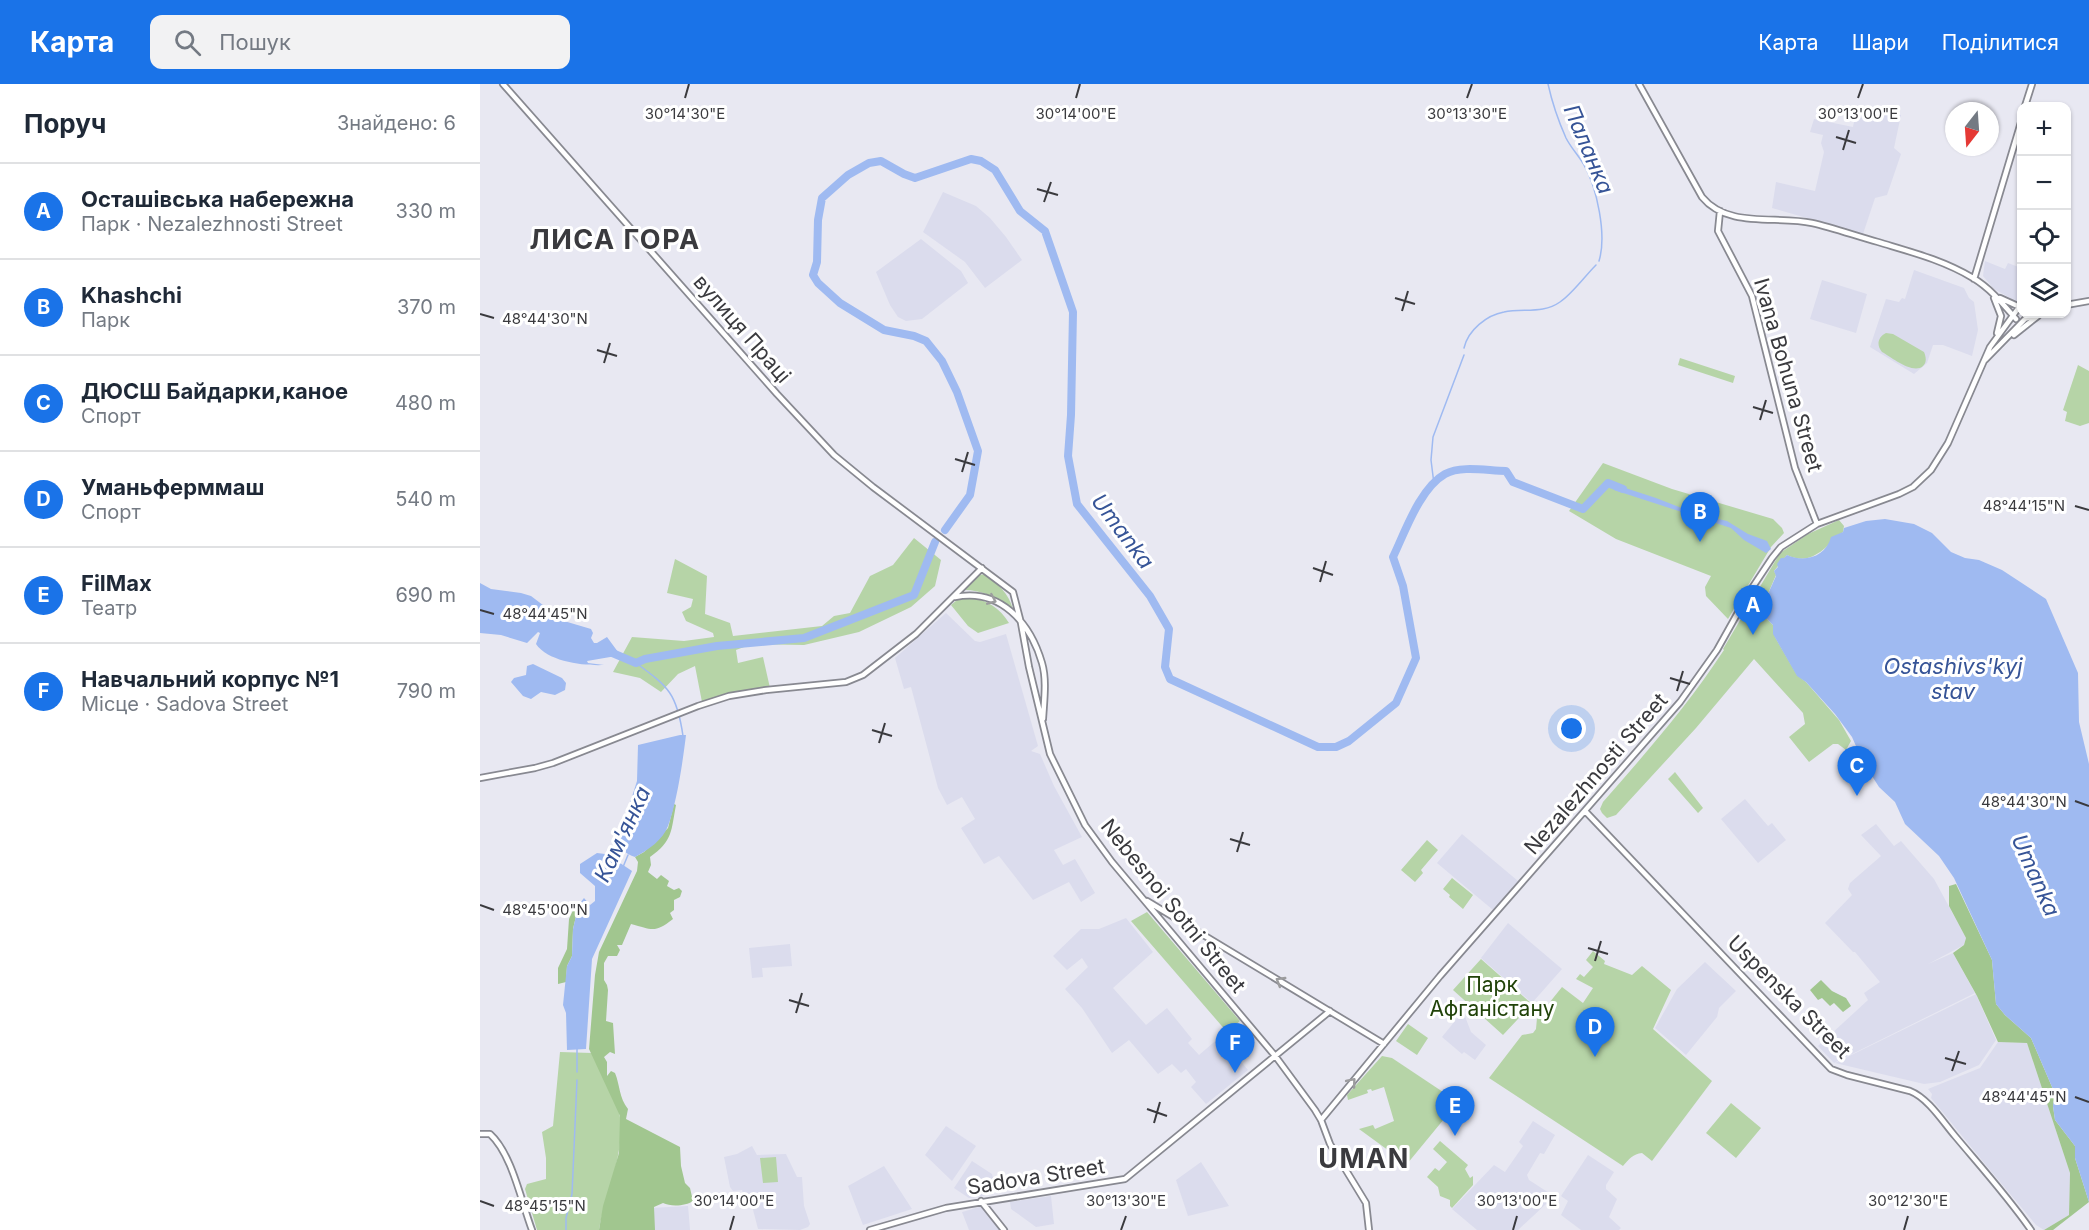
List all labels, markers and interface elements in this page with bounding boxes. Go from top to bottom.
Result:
search box [150,15,570,69]
text: Карта [30,25,114,59]
icon: search [171,26,204,59]
text: Пошук [219,29,291,55]
text: Карта [1758,30,1819,55]
text: Шари [1852,30,1909,55]
text: Поділитися [1942,30,2059,55]
water label: Паланка [1559,100,1619,198]
north arrow [1945,102,1999,156]
map controls [2017,102,2071,318]
button: + [2017,102,2071,156]
text: 30°14'30"E [645,104,725,123]
text: 30°14'00"E [1036,104,1116,123]
text: 30°13'30"E [1427,104,1507,123]
text: 30°13'00"E [1818,104,1898,123]
text: Поруч [24,108,106,139]
text: Знайдено: 6 [337,111,456,135]
button: − [2017,156,2071,210]
text: Осташівська набережна [81,186,354,212]
text: A [36,199,51,223]
text: 330 m [396,199,456,223]
button: locate [2017,210,2071,264]
text: Парк · Nezalezhnosti Street [81,212,343,236]
district label: ЛИСА ГОРА [529,223,701,256]
button: layers [2017,264,2071,318]
street label: вулиця Праці [689,269,796,388]
street label: Ivana Bohuna Street [1749,275,1828,474]
text: Khashchi [81,282,182,308]
text: B [37,295,50,319]
text: 370 m [397,295,456,319]
text: Парк [81,308,130,332]
text: 48°44'30"N [502,309,588,328]
text: ДЮСШ Байдарки,каное [81,378,348,404]
text: C [36,391,51,415]
text: 480 m [395,391,456,415]
text: Спорт [81,404,141,428]
text: Уманьферммаш [81,474,264,500]
text: D [36,487,51,511]
text: 540 m [395,487,456,511]
water label: Umanka [1086,488,1160,574]
pin: B [1680,492,1720,542]
text: 48°44'15"N [1983,496,2065,515]
text: Спорт [81,500,141,524]
text: FilMax [81,570,152,596]
text: E [37,583,50,607]
text: 690 m [395,583,456,607]
pin: A [1734,586,1772,635]
one-way arrow [985,593,996,605]
text: Театр [81,596,137,620]
text: 48°44'45"N [503,604,587,623]
water label: Ostashivs'kyj stav [1883,653,2023,704]
text: Навчальний корпус №1 [81,666,339,692]
text: F [38,679,49,703]
text: 790 m [397,679,456,703]
street label: Nezalezhnosti Street [1519,688,1673,859]
text: Місце · Sadova Street [81,692,288,716]
your location [1557,714,1586,743]
pin: C [1838,746,1876,796]
water label: Кам'янка [589,782,655,886]
text: 48°44'30"N [1981,792,2067,811]
street label: Nebesnoi Sotni Street [1096,814,1251,998]
water label: Umanka [2006,830,2066,920]
text: 48°45'00"N [502,900,588,919]
street label: Uspenska Street [1723,930,1856,1063]
park label: Парк Афганістану [1429,972,1555,1021]
one-way arrow [1276,977,1286,989]
pin: D [1576,1008,1614,1057]
pin: F [1216,1024,1254,1073]
one-way arrow [1345,1078,1356,1089]
pin: E [1436,1086,1474,1136]
text: 48°44'45"N [1982,1087,2066,1106]
district label: UMAN [1318,1142,1410,1175]
street label: Sadova Street [965,1153,1107,1200]
text: 30°14'00"E [694,1191,774,1210]
text: 30°13'30"E [1086,1191,1166,1210]
text: 30°13'00"E [1477,1191,1557,1210]
text: 30°12'30"E [1868,1191,1948,1210]
text: 48°45'15"N [504,1196,586,1215]

